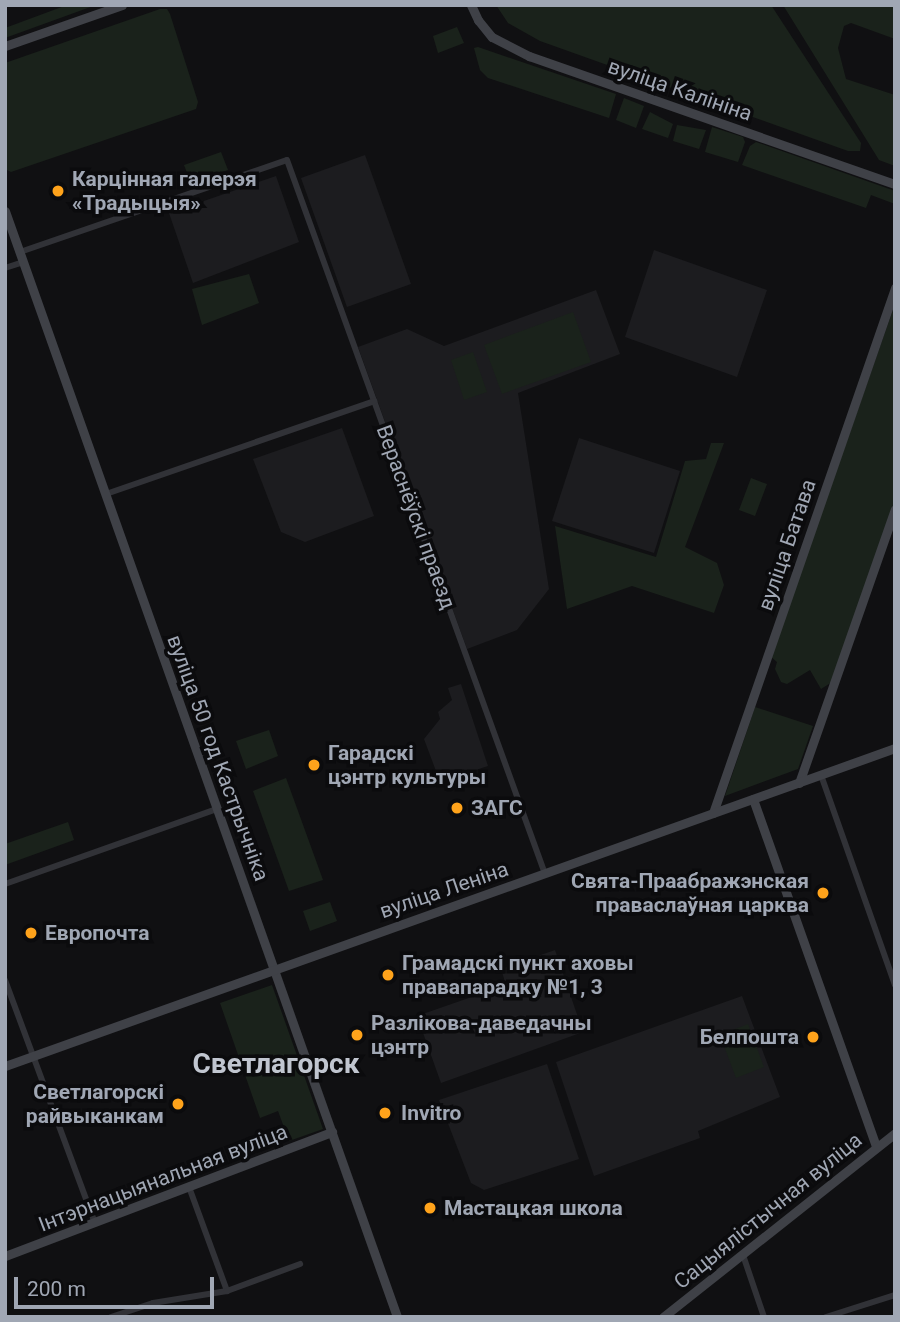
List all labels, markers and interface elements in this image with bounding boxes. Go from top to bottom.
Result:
street label: вуліца Калініна [605,54,755,126]
place label: Карцінная галерэя «Традыцыя» [72,166,257,216]
marker: Карцінная галерэя «Традыцыя» [50,183,66,199]
street label: Вераснёўскі праезд [371,422,461,612]
street label: вуліца Батава [753,476,821,614]
street label: вуліца 50 год Кастрычніка [162,632,274,884]
place label: Гарадскі цэнтр культуры [328,740,486,790]
marker: Гарадскі цэнтр культуры [306,757,322,773]
place label: ЗАГС [471,795,523,821]
marker: ЗАГС [449,800,465,816]
street label: вуліца Леніна [376,856,512,924]
place label: Свята-Праабражэнская праваслаўная царква [571,868,809,918]
marker: Свята-Праабражэнская праваслаўная царква [815,885,831,901]
place label: Европочта [45,920,150,946]
marker: Европочта [23,925,39,941]
place label: Грамадскі пункт аховы правапарадку №1, 3 [402,950,634,1000]
marker: Грамадскі пункт аховы правапарадку №1, 3 [380,967,396,983]
place label: Разлікова-даведачны цэнтр [371,1010,592,1060]
place label: Белпошта [700,1024,799,1050]
marker: Разлікова-даведачны цэнтр [349,1027,365,1043]
marker: Белпошта [805,1029,821,1045]
district label: Светлагорск [193,1047,359,1081]
place label: Светлагорскі райвыканкам [26,1079,164,1129]
marker: Светлагорскі райвыканкам [170,1096,186,1112]
place label: Invitro [401,1100,461,1126]
marker: Invitro [375,1103,395,1123]
street label: Інтэрнацыянальная вуліца [35,1119,291,1237]
street label: Сацыялістычная вуліца [669,1128,867,1294]
place label: Мастацкая школа [444,1195,623,1221]
marker: Мастацкая школа [422,1200,438,1216]
scale bar [18,1262,217,1306]
text: 200 m [27,1277,86,1301]

